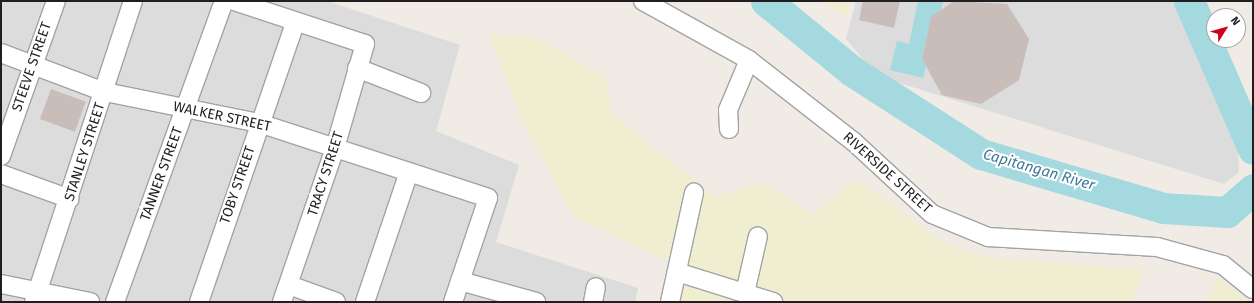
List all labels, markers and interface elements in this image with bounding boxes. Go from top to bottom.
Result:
north arrow [1206,8,1246,48]
text: N [1228,14,1243,28]
street label: STEEVE STREET [9,20,55,114]
street label: WALKER STREET [171,98,273,136]
street label: STANLEY STREET [61,101,109,203]
street label: TANNER STREET [137,125,187,223]
street label: RIVERSIDE STREET [839,129,935,217]
street label: TRACY STREET [304,130,348,218]
street label: TOBY STREET [217,144,259,226]
water label: Capitangan River [981,145,1097,195]

